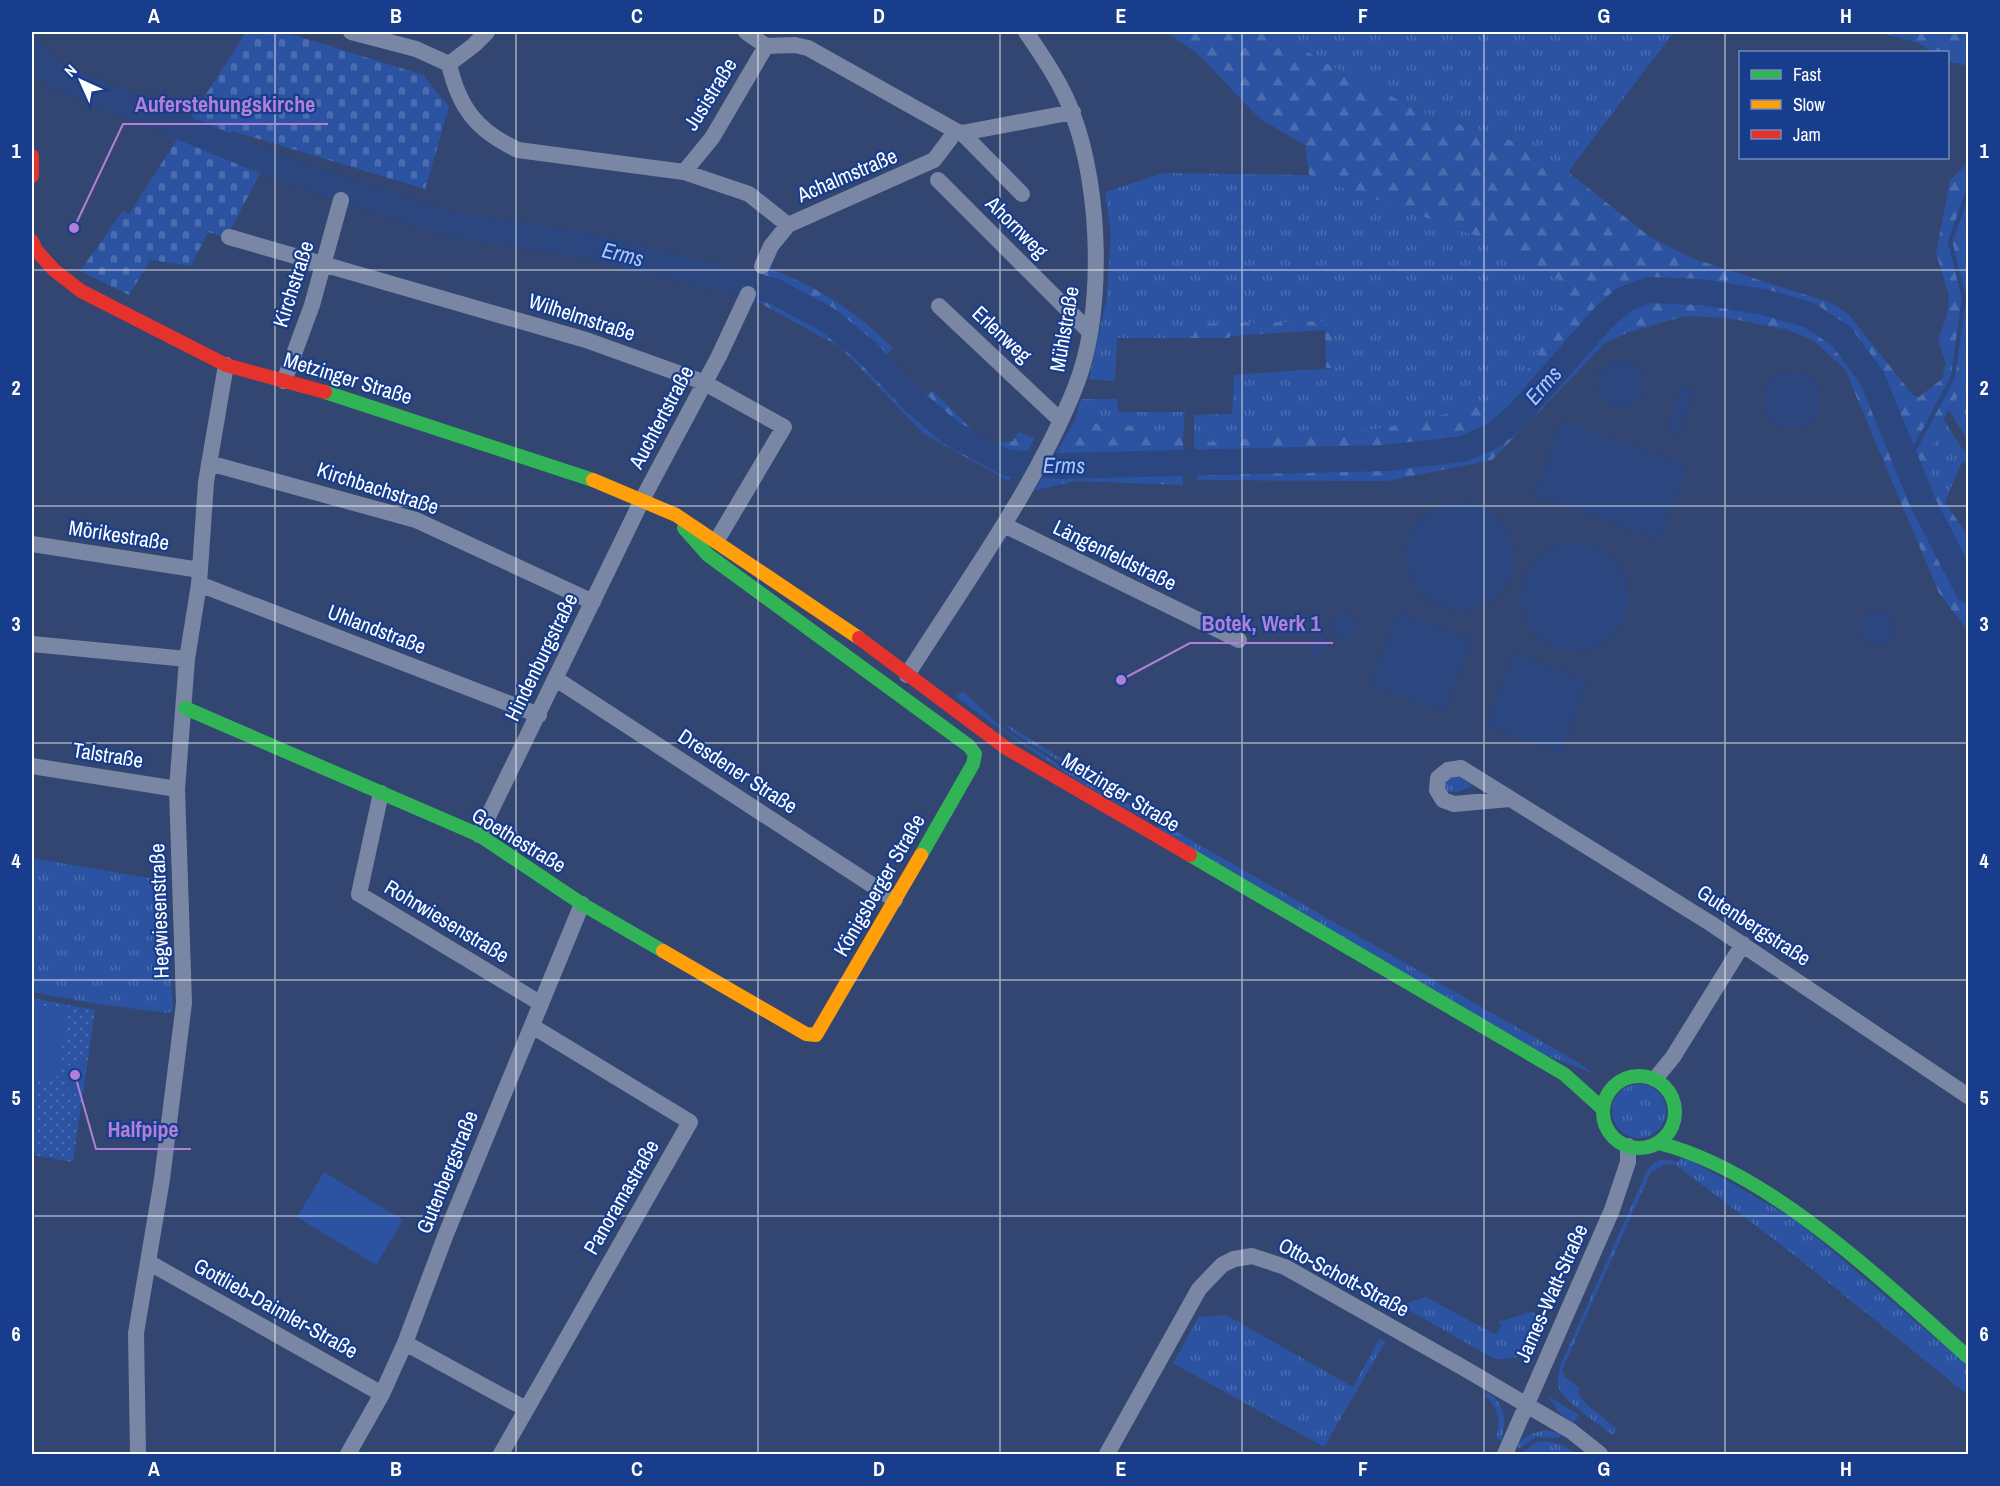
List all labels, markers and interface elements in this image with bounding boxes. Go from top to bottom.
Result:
text: A [148,2,160,29]
text: B [390,2,402,29]
text: C [631,2,643,29]
text: D [873,2,885,29]
text: E [1116,2,1127,29]
text: F [1358,2,1368,29]
text: G [1598,2,1610,29]
text: H [1840,2,1852,29]
north arrow [51,51,111,111]
legend [1739,51,1949,159]
street label: Jusistraße [676,52,744,136]
text: N [59,59,82,82]
text: Fast [1793,62,1821,87]
callout: Auferstehungskirche [123,84,328,124]
text: Auferstehungskirche [135,89,315,119]
text: Slow [1793,92,1825,117]
text: Jam [1793,122,1821,147]
text: 1 [11,137,21,164]
text: 1 [1979,137,1989,164]
street label: Achalmstraße [792,141,902,209]
street label: Ahornweg [979,189,1055,265]
water label: Erms [599,234,647,274]
street label: Kirchstraße [265,237,321,331]
street label: Mühlstraße [1042,284,1086,374]
street label: Wilhelmstraße [525,286,639,348]
street label: Erlenweg [966,299,1038,369]
street label: Metzinger Straße [280,345,416,411]
water label: Erms [1518,359,1568,411]
street label: Auchtertstraße [621,360,700,475]
text: 2 [11,374,21,401]
text: 2 [1979,374,1989,401]
water label: Erms [1043,450,1085,480]
street label: Kirchbachstraße [313,455,443,521]
street label: Mörikestraße [67,513,171,557]
street label: Längenfeldstraße [1048,513,1182,597]
street label: Hindenburgstraße [498,588,584,726]
street label: Uhlandstraße [324,597,430,661]
callout: Botek, Werk 1 [1190,603,1333,643]
text: Botek, Werk 1 [1202,608,1321,638]
text: 3 [11,610,21,637]
text: 3 [1979,610,1989,637]
street label: Dresdener Straße [673,722,803,820]
street label: Talstraße [71,735,145,775]
street label: Metzinger Straße [1057,745,1185,839]
street label: Goethestraße [466,800,572,880]
street label: Königsberger Straße [826,809,932,961]
street label: Hegwiesenstraße [142,843,176,979]
text: 4 [11,847,21,874]
text: 4 [1979,847,1989,874]
street label: Rohrwiesenstraße [379,872,515,970]
street label: Gutenbergstraße [1692,877,1816,973]
text: 5 [11,1084,21,1111]
text: 5 [1979,1084,1989,1111]
street label: Gutenbergstraße [409,1106,485,1238]
callout: Halfpipe [96,1109,191,1149]
text: Halfpipe [107,1114,179,1144]
street label: Panoramastraße [576,1134,666,1260]
street label: James-Watt-Straße [1508,1219,1594,1367]
street label: Otto-Schott-Straße [1273,1230,1415,1324]
street label: Gottlieb-Daimler-Straße [189,1251,363,1365]
text: 6 [11,1320,21,1347]
text: 6 [1979,1320,1989,1347]
text: A [148,1455,160,1482]
text: B [390,1455,402,1482]
text: C [631,1455,643,1482]
text: D [873,1455,885,1482]
text: E [1116,1455,1127,1482]
text: F [1358,1455,1368,1482]
text: G [1598,1455,1610,1482]
text: H [1840,1455,1852,1482]

